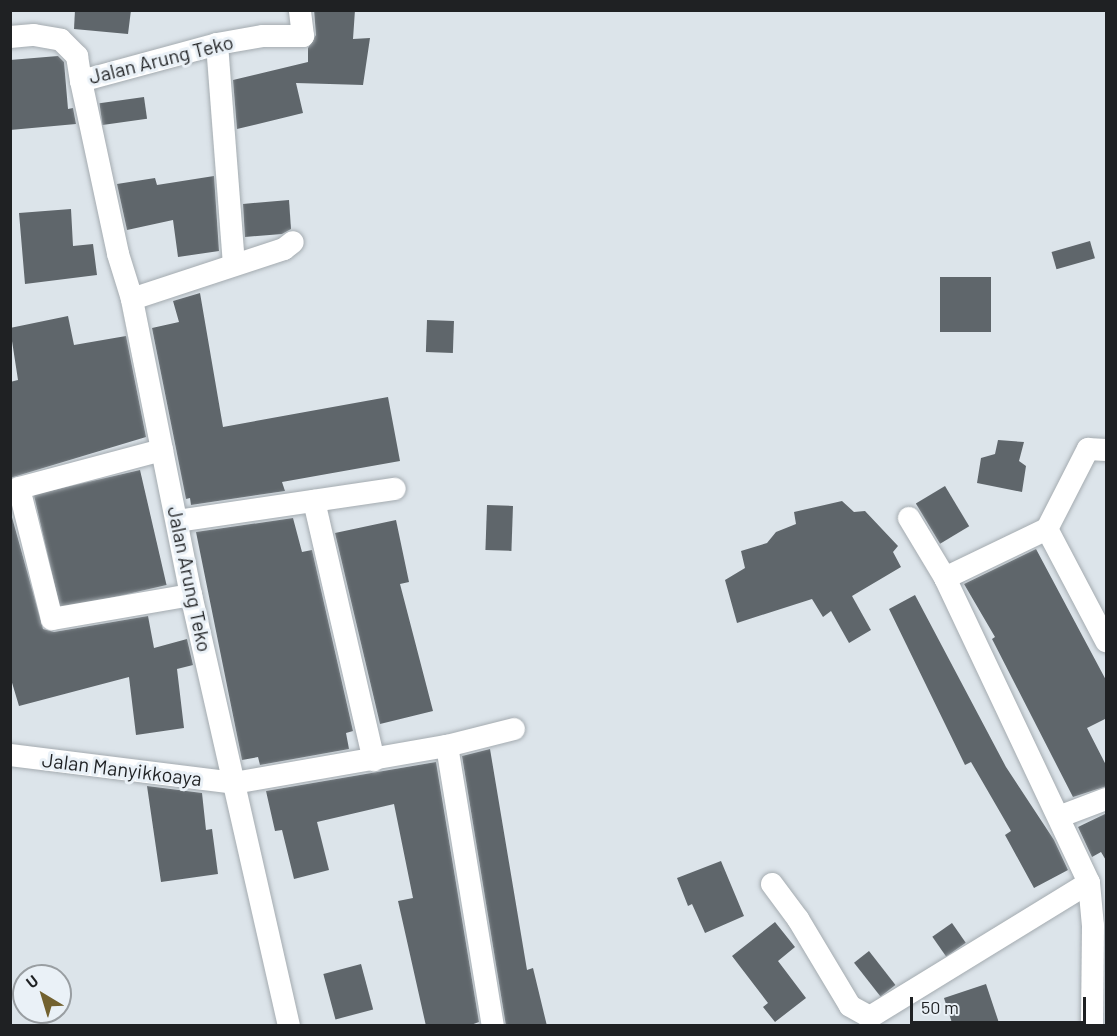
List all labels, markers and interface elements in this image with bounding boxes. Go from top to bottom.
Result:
street label: Jalan Arung Teko [86,29,236,89]
street label: Jalan Arung Teko [163,504,217,654]
street label: Jalan Manyikkoaya [41,747,203,791]
north arrow [12,964,72,1024]
text: U [22,970,42,992]
scale bar [913,985,1088,1023]
text: 50 m [921,996,959,1018]

